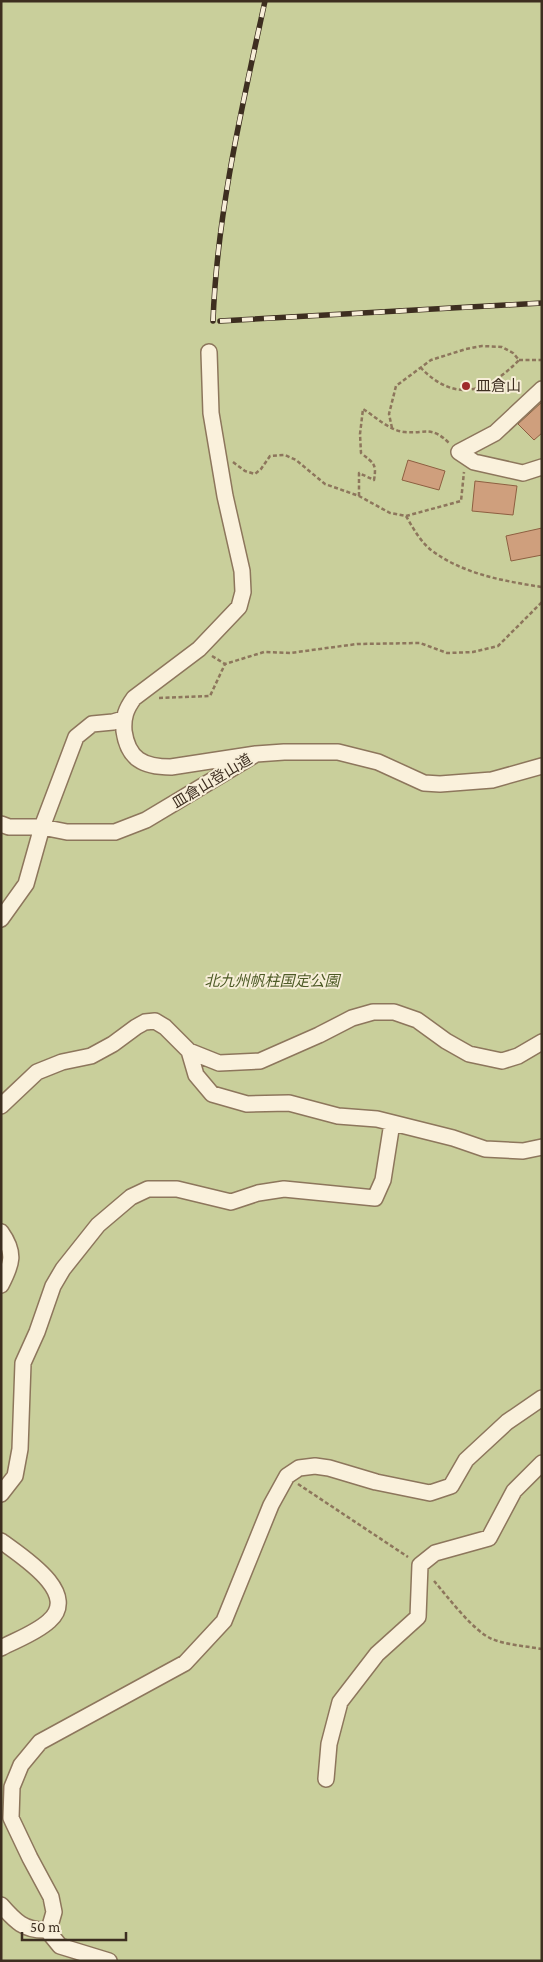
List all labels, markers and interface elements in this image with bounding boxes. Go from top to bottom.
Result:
place label: 皿倉山 [476,378,521,394]
marker: 皿倉山 [460,380,472,392]
street label: 皿倉山登山道 [169,751,255,811]
park label: 北九州帆柱国定公園 [204,973,341,989]
scale bar [22,1910,126,1942]
text: 50 m [30,1919,60,1935]

